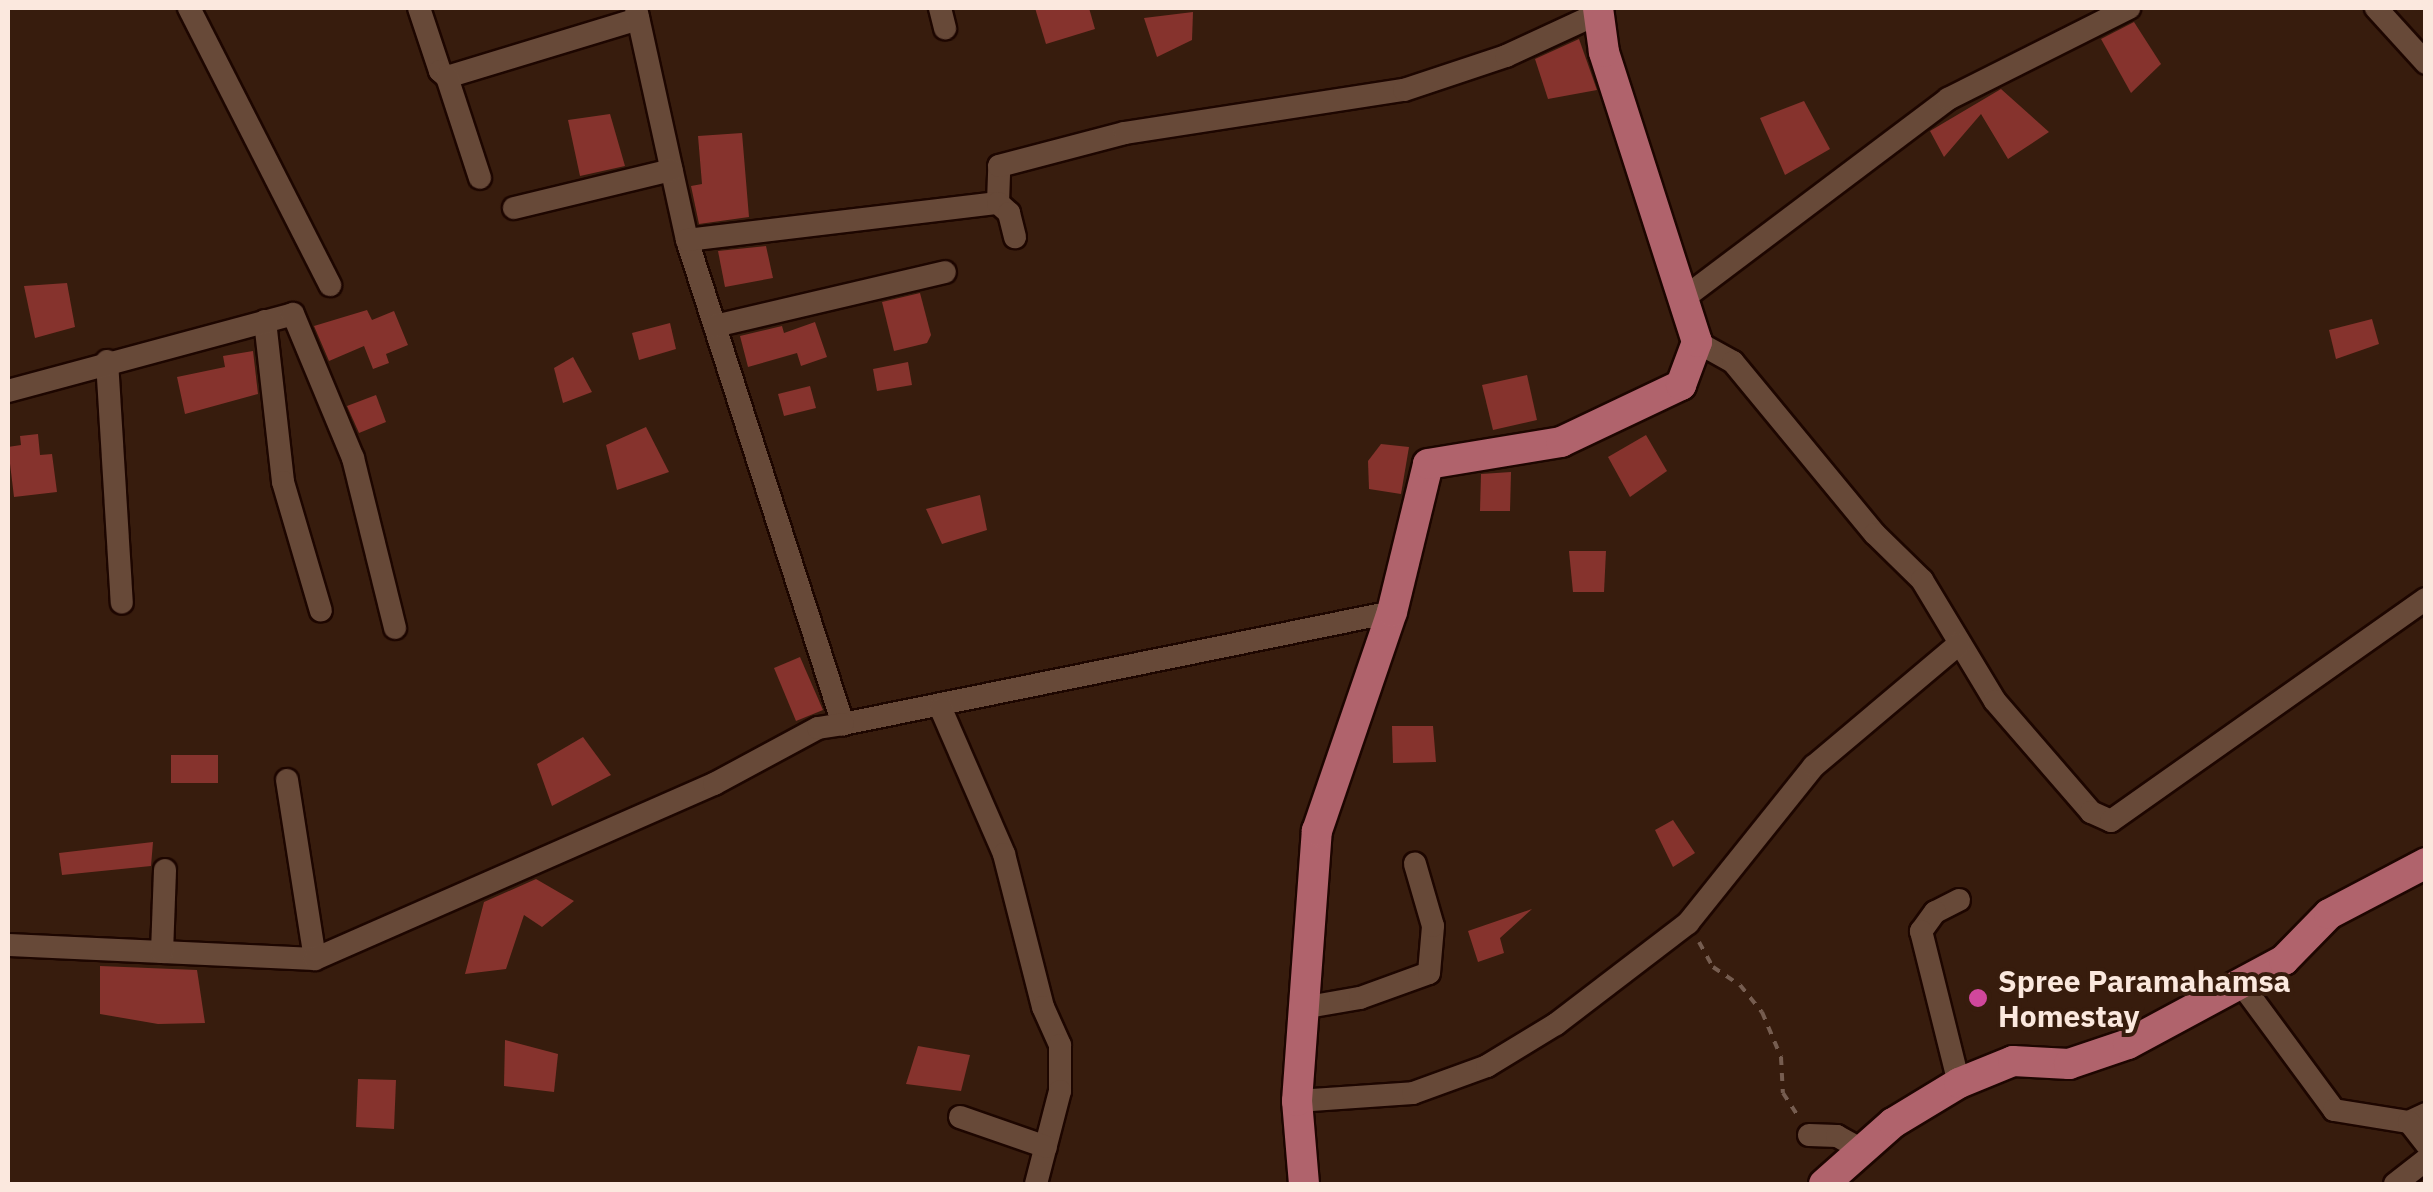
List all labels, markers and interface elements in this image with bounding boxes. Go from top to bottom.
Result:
place label: Spree Paramahamsa Homestay [1998,963,2291,1034]
marker: Spree Paramahamsa Homestay [1967,987,1989,1009]

